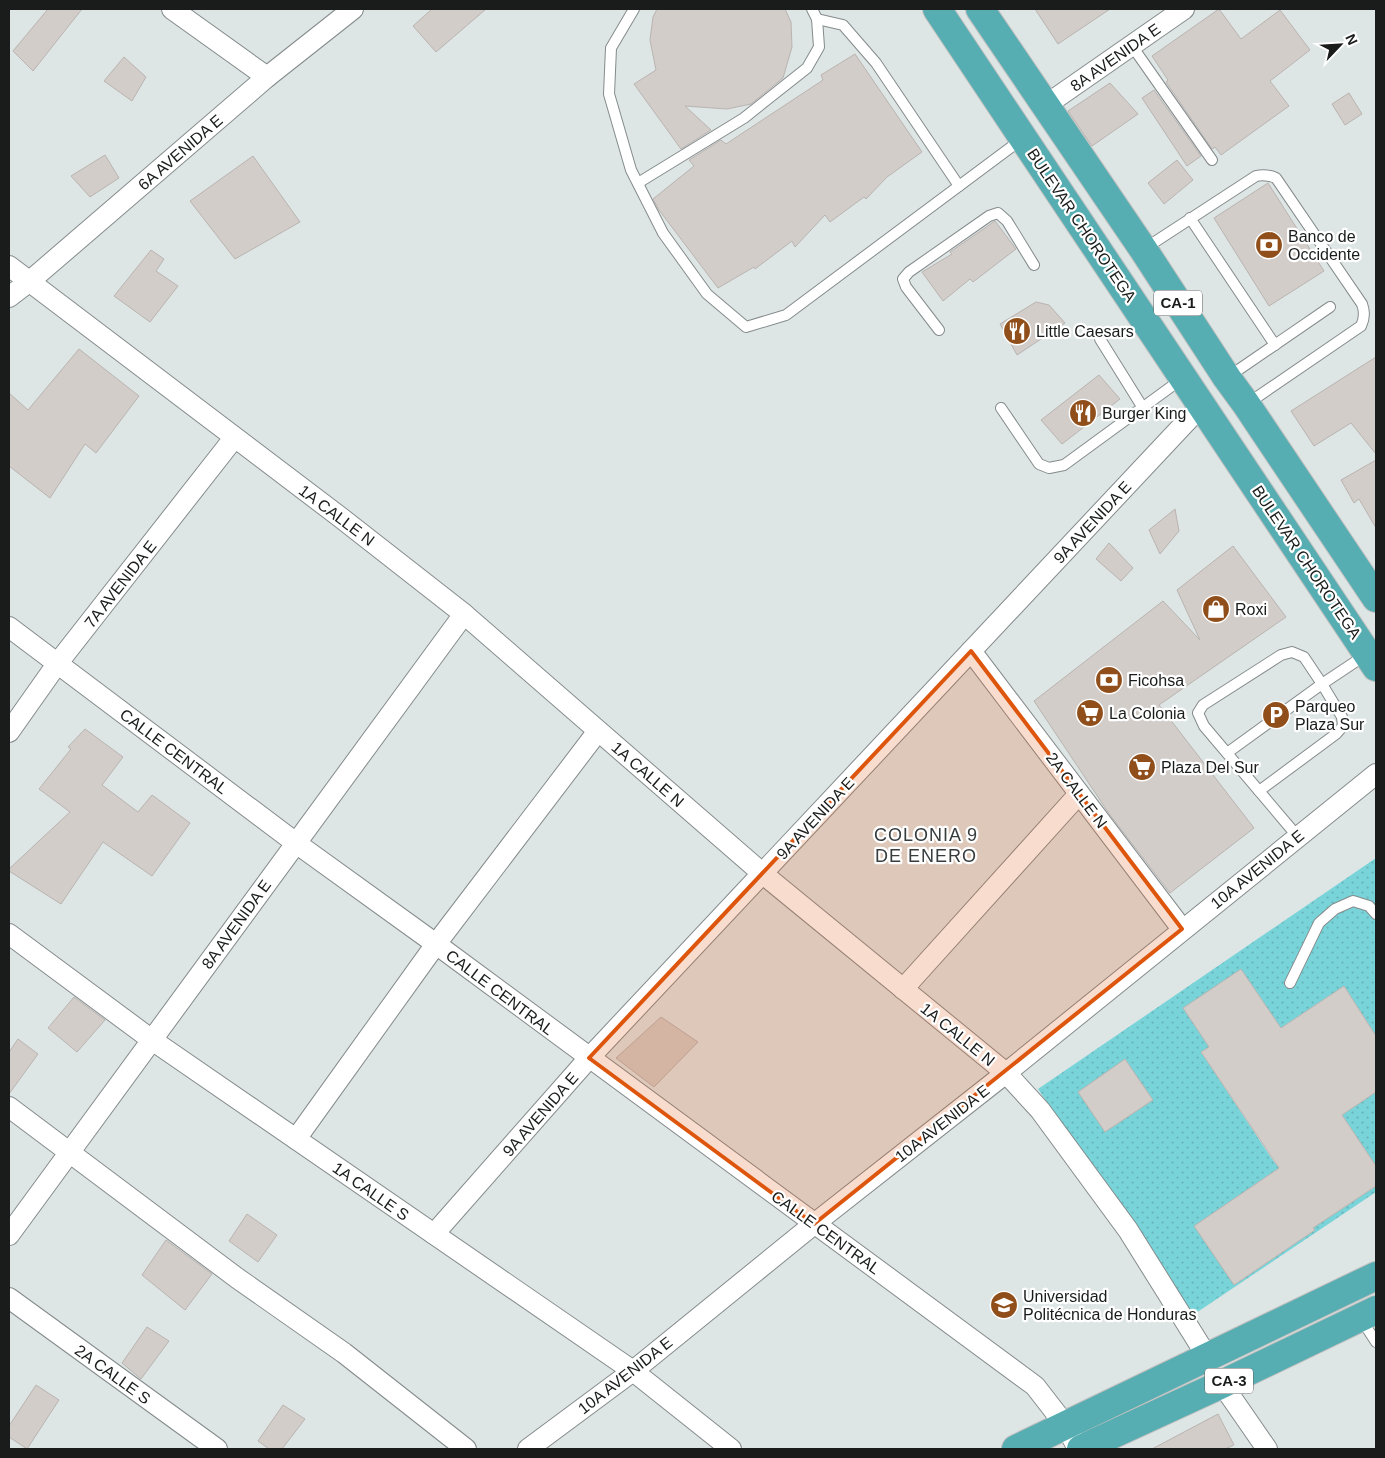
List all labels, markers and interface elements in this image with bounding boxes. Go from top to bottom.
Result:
street label: 8A AVENIDA E [1067,20,1163,95]
north arrow [1315,20,1365,70]
text: N [1342,32,1361,47]
street label: 6A AVENIDA E [135,111,226,193]
street label: BULEVAR CHOROTEGA [1024,145,1139,305]
place label: Banco de Occidente [1288,228,1360,263]
bank icon: Banco de Occidente [1254,230,1284,260]
road number: CA-1 [1154,290,1202,316]
restaurant icon: Little Caesars [1002,316,1032,346]
place label: Little Caesars [1036,323,1134,340]
restaurant icon: Burger King [1068,398,1098,428]
place label: Burger King [1102,405,1187,422]
street label: 9A AVENIDA E [1050,478,1135,567]
street label: 1A CALLE N [296,482,378,549]
street label: BULEVAR CHOROTEGA [1249,482,1364,642]
street label: 7A AVENIDA E [81,537,160,631]
shop icon: Roxi [1201,594,1231,624]
place label: Roxi [1235,601,1267,618]
bank icon: Ficohsa [1094,665,1124,695]
place label: Ficohsa [1128,672,1184,689]
supermarket icon: La Colonia [1075,698,1105,728]
place label: Parqueo Plaza Sur [1295,698,1365,733]
parking icon: Parqueo Plaza Sur [1261,700,1291,730]
place label: La Colonia [1109,705,1186,722]
street label: CALLE CENTRAL [117,706,231,797]
street label: 1A CALLE N [608,738,687,810]
street label: 2A CALLE N [1043,749,1110,831]
supermarket icon: Plaza Del Sur [1127,752,1157,782]
place label: Plaza Del Sur [1161,759,1259,776]
street label: 9A AVENIDA E [773,774,858,863]
district label: COLONIA 9 DE ENERO [874,825,978,866]
street label: 10A AVENIDA E [1207,827,1307,912]
street label: 8A AVENIDA E [199,877,274,972]
street label: CALLE CENTRAL [443,947,557,1038]
street label: 1A CALLE N [917,1000,998,1069]
street label: 9A AVENIDA E [499,1069,581,1160]
street label: 10A AVENIDA E [892,1081,993,1165]
street label: 1A CALLE S [329,1159,412,1224]
street label: CALLE CENTRAL [768,1187,883,1277]
place label: Universidad Politécnica de Honduras [1023,1288,1196,1323]
school or university icon: Universidad Politécnica de Honduras [989,1290,1019,1320]
street label: 10A AVENIDA E [575,1333,676,1417]
street label: 2A CALLE S [72,1341,154,1407]
road number: CA-3 [1205,1368,1253,1394]

